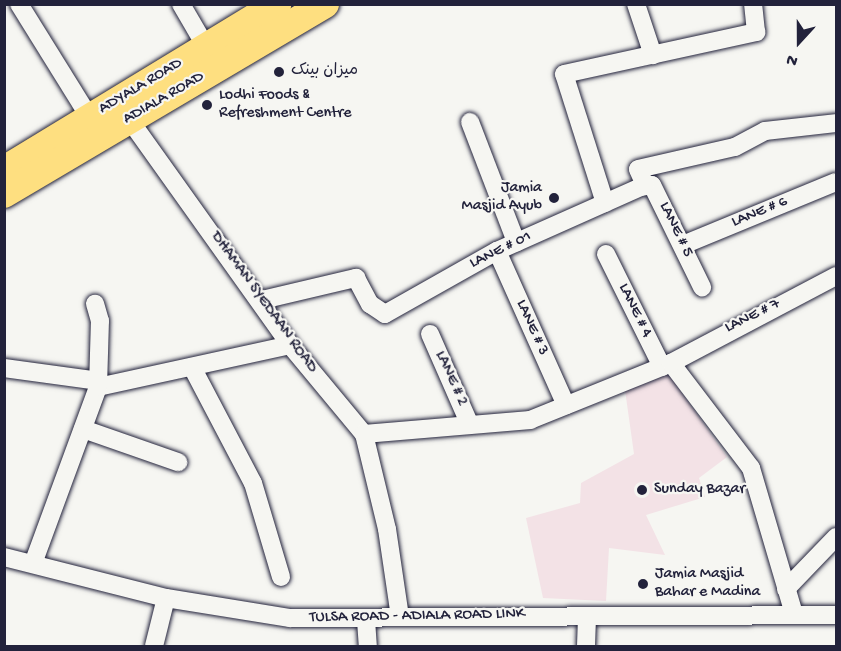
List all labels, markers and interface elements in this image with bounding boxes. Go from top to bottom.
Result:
north arrow [769,12,829,72]
text: N [784,49,801,70]
street label: ADYALA ROAD [96,55,186,119]
place label: میزان بینک [291,62,358,82]
marker: میزان بینک [272,65,286,79]
street label: ADIALA ROAD [120,68,208,130]
place label: Lodhi Foods & Refreshment Centre [219,86,351,124]
marker: Lodhi Foods & Refreshment Centre [200,98,214,112]
place label: Jamia Masjid Ayub [462,179,542,217]
marker: Jamia Masjid Ayub [547,191,561,205]
street label: LANE # 6 [729,193,791,233]
street label: LANE # 5 [653,199,697,261]
street label: LANE # 01 [467,228,535,274]
street label: DHAMAN SYEDAAN ROAD [205,229,321,377]
street label: LANE # 4 [613,281,655,341]
street label: LANE # 7 [722,295,784,339]
street label: LANE # 3 [510,297,552,359]
street label: LANE # 2 [429,348,471,410]
place label: Sunday Bazar [654,480,745,500]
marker: Sunday Bazar [635,483,649,497]
place label: Jamia Masjid Bahar e Madina [655,565,760,603]
marker: Jamia Masjid Bahar e Madina [636,577,650,591]
street label: TULSA ROAD - ADIALA ROAD LINK [309,606,525,628]

